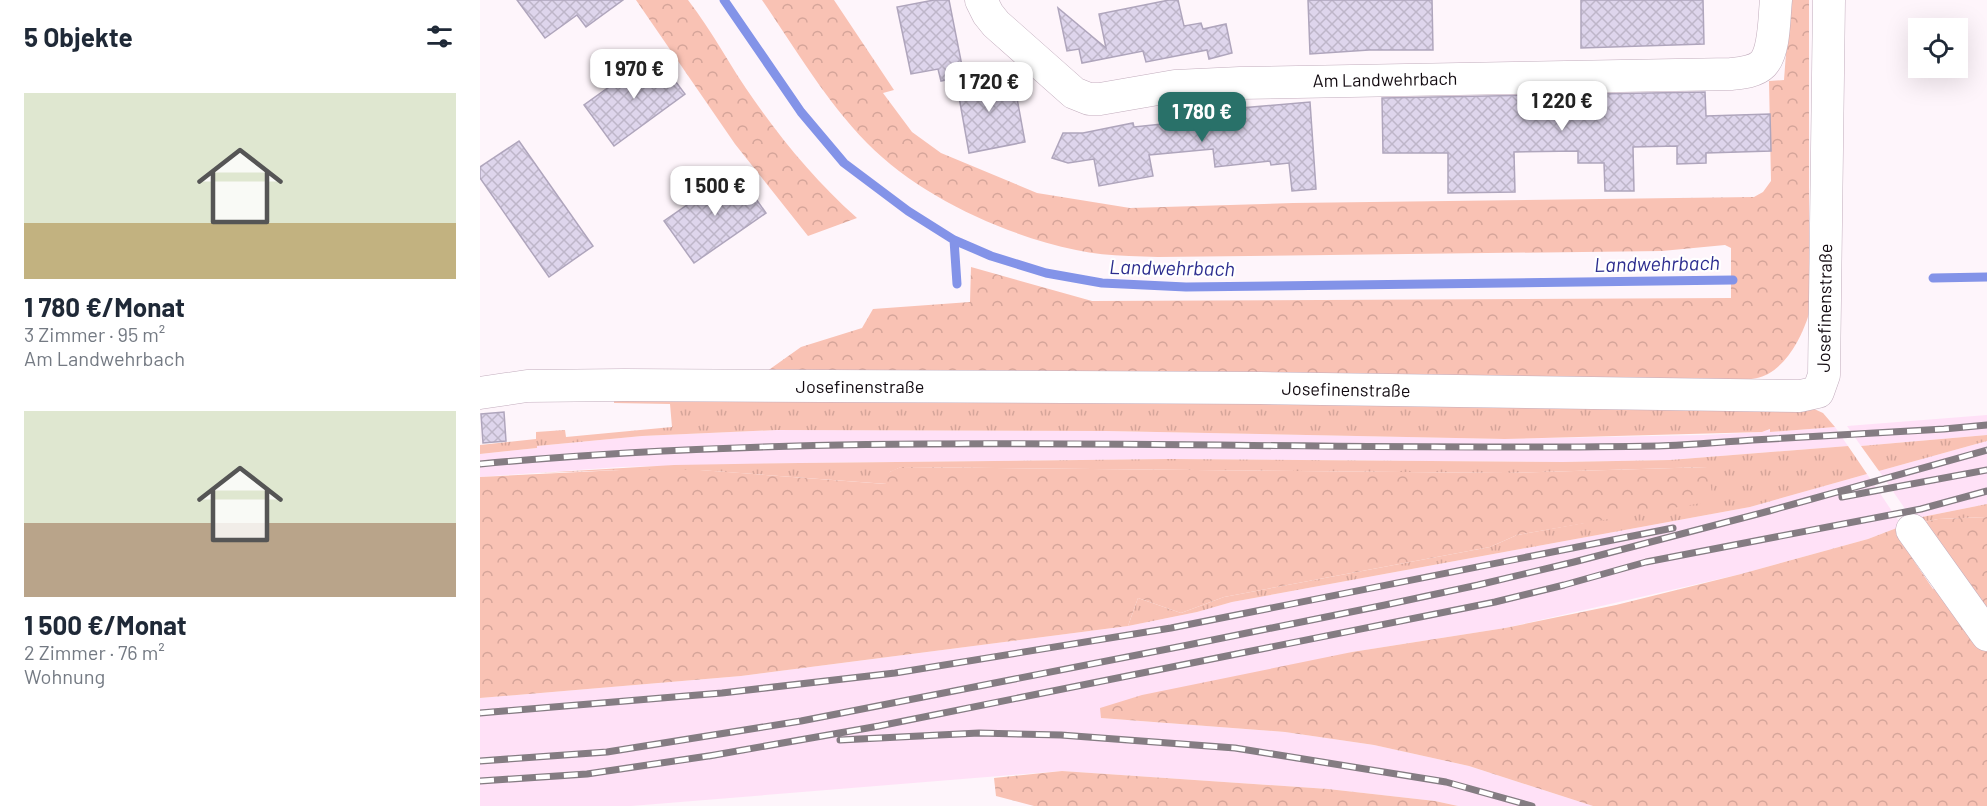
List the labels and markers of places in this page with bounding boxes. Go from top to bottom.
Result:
pin: 1 970 € [579,49,689,100]
pin: 1 720 € [934,62,1044,113]
pin: 1 220 € [1507,81,1617,132]
pin: 1 780 € [1147,92,1257,143]
pin: 1 500 € [660,166,770,217]

